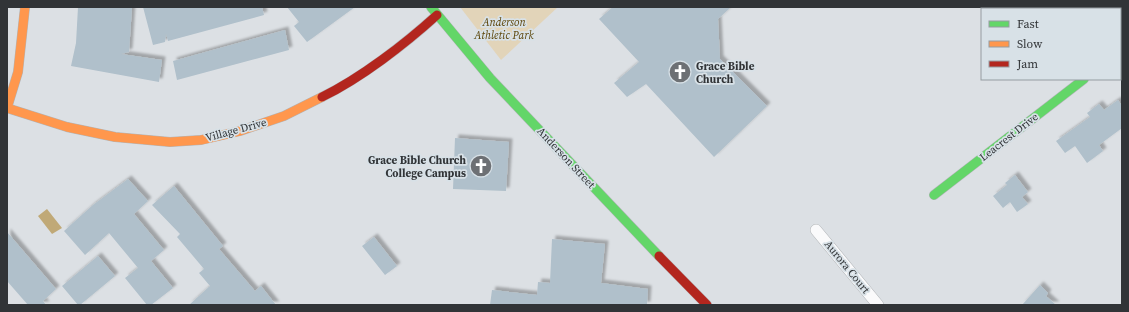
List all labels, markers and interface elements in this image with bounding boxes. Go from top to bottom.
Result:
legend [981,8,1121,80]
park label: Anderson Athletic Park [473,15,534,43]
text: Fast [1017,16,1039,32]
text: Slow [1017,36,1043,52]
text: Jam [1016,56,1038,72]
church icon: Grace Bible Church [667,59,693,85]
place label: Grace Bible Church [696,59,755,87]
street label: Leacrest Drive [977,109,1042,165]
street label: Village Drive [204,115,269,145]
street label: Anderson Street [534,124,599,192]
place label: Grace Bible Church College Campus [368,153,466,181]
church icon: Grace Bible Church College Campus [468,153,494,179]
street label: Aurora Court [821,237,873,297]

